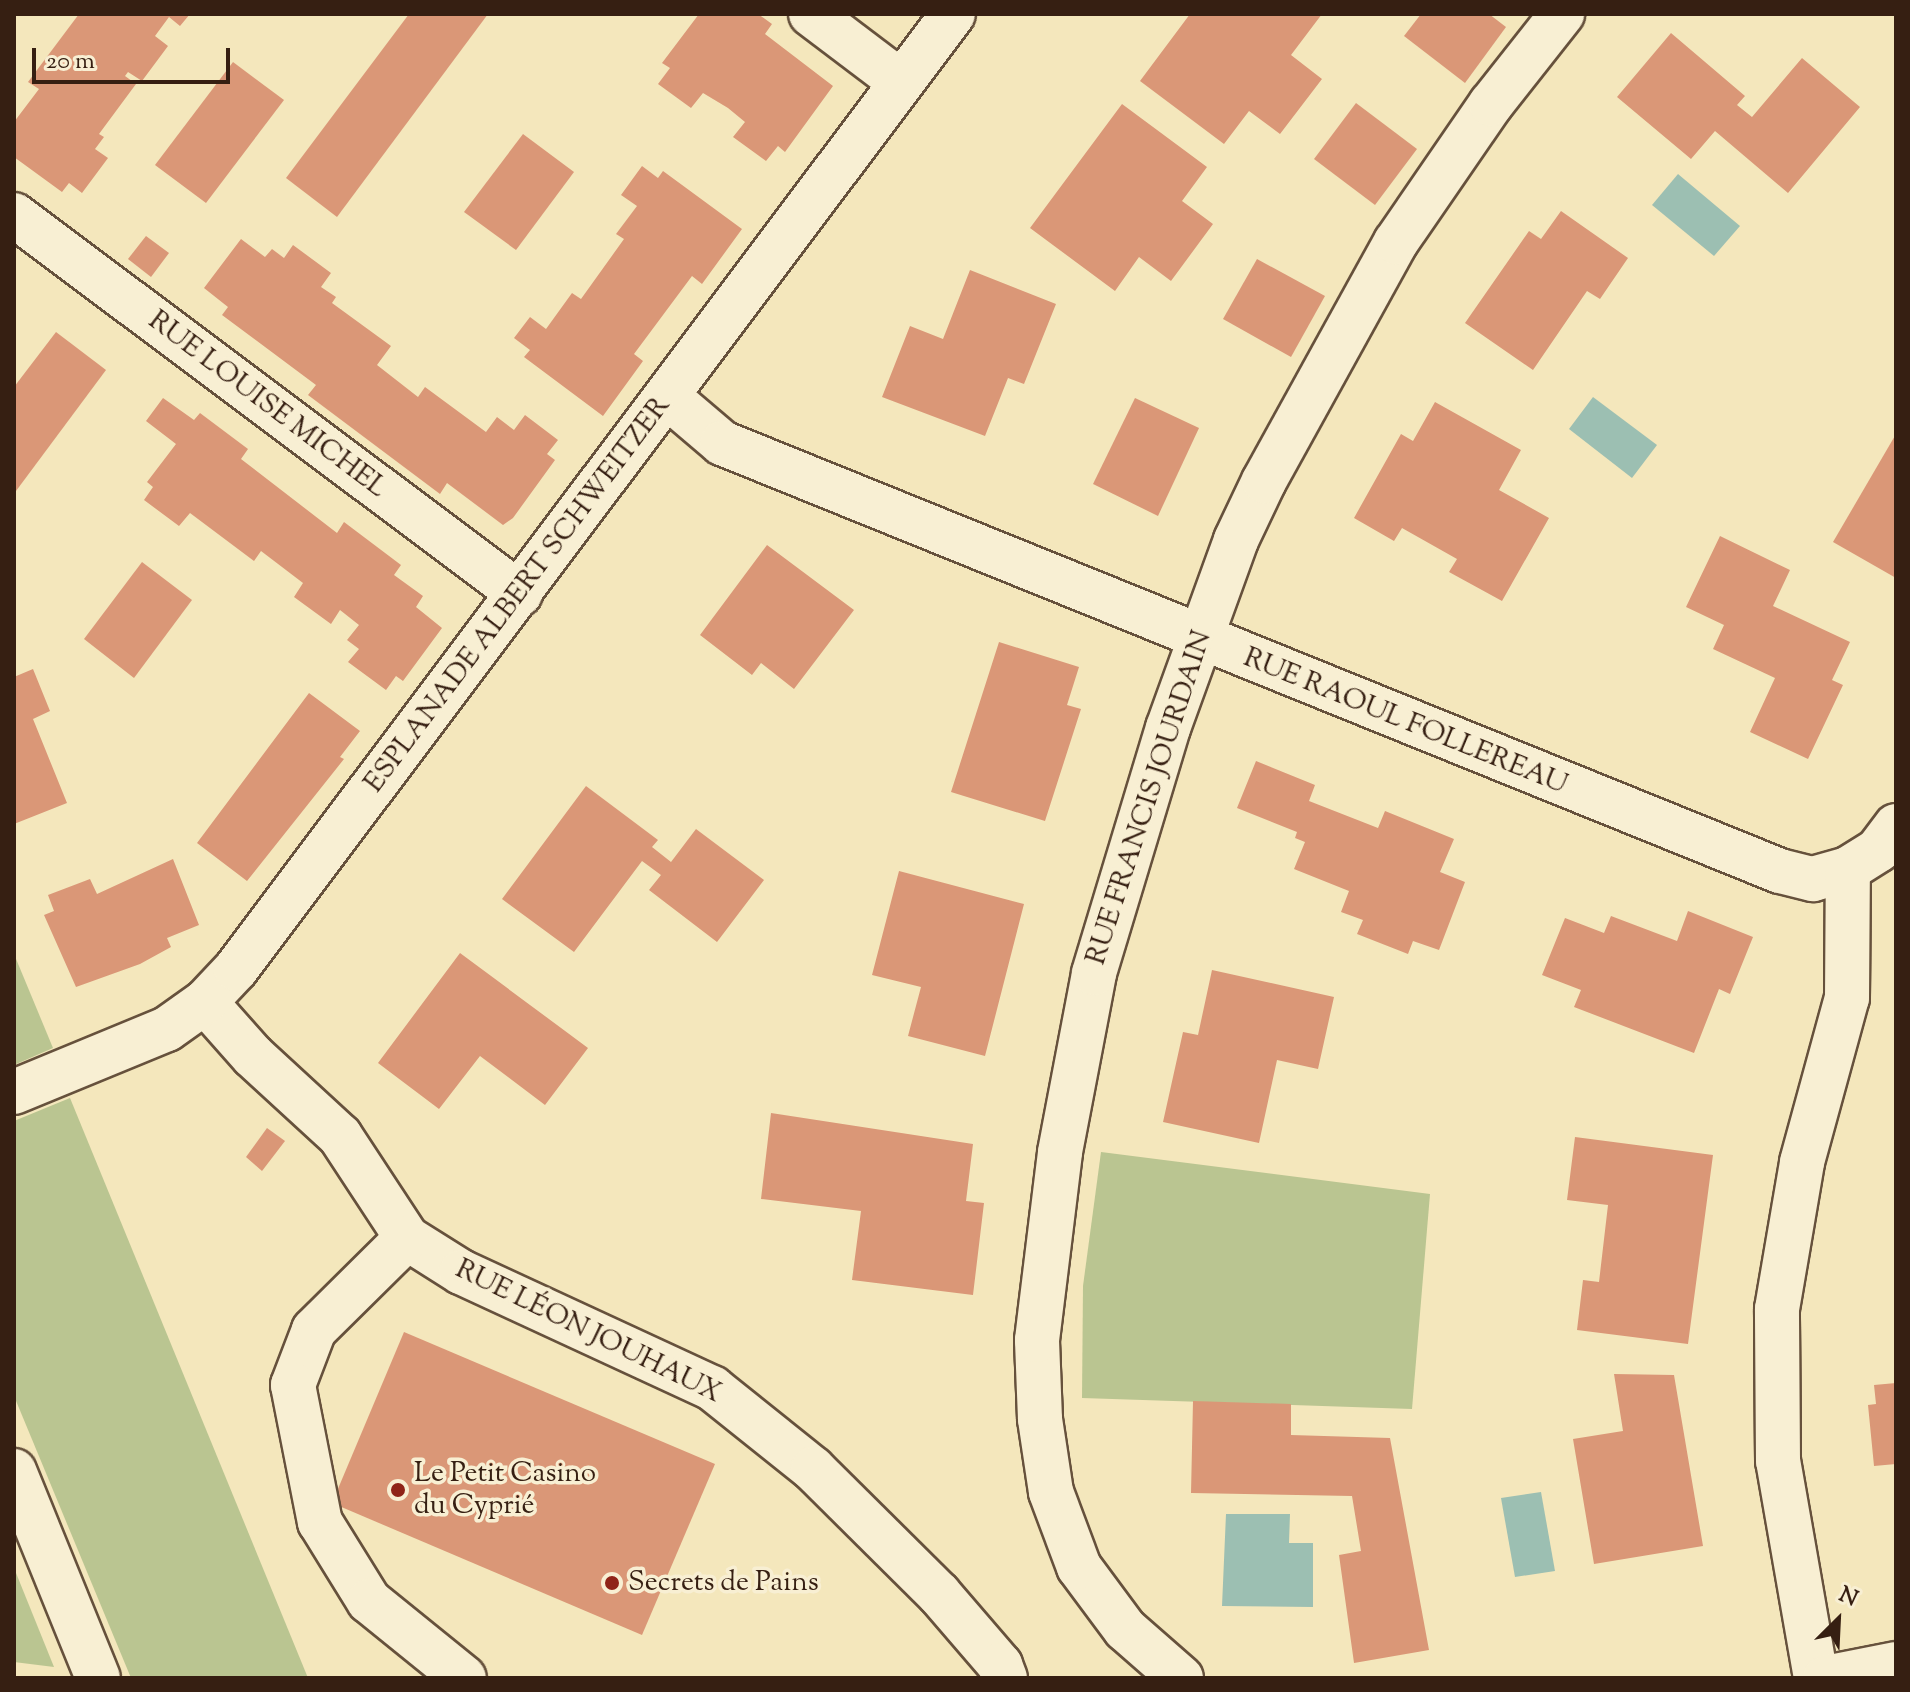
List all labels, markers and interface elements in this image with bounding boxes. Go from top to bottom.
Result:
scale bar [36,32,234,82]
text: 20 m [46,45,95,79]
street label: RUE LOUISE MICHEL [141,304,393,506]
street label: ESPLANADE ALBERT SCHWEITZER [358,390,678,800]
street label: RUE FRANCIS JOURDAIN [1080,627,1220,969]
street label: RUE RAOUL FOLLEREAU [1238,642,1572,802]
street label: RUE LÉON JOUHAUX [450,1253,726,1411]
place label: Le Petit Casino du Cyprié [414,1457,596,1523]
marker: Le Petit Casino du Cyprié [389,1481,407,1499]
place label: Secrets de Pains [628,1566,819,1600]
marker: Secrets de Pains [603,1574,621,1592]
north arrow [1798,1580,1878,1660]
text: N [1833,1580,1862,1616]

